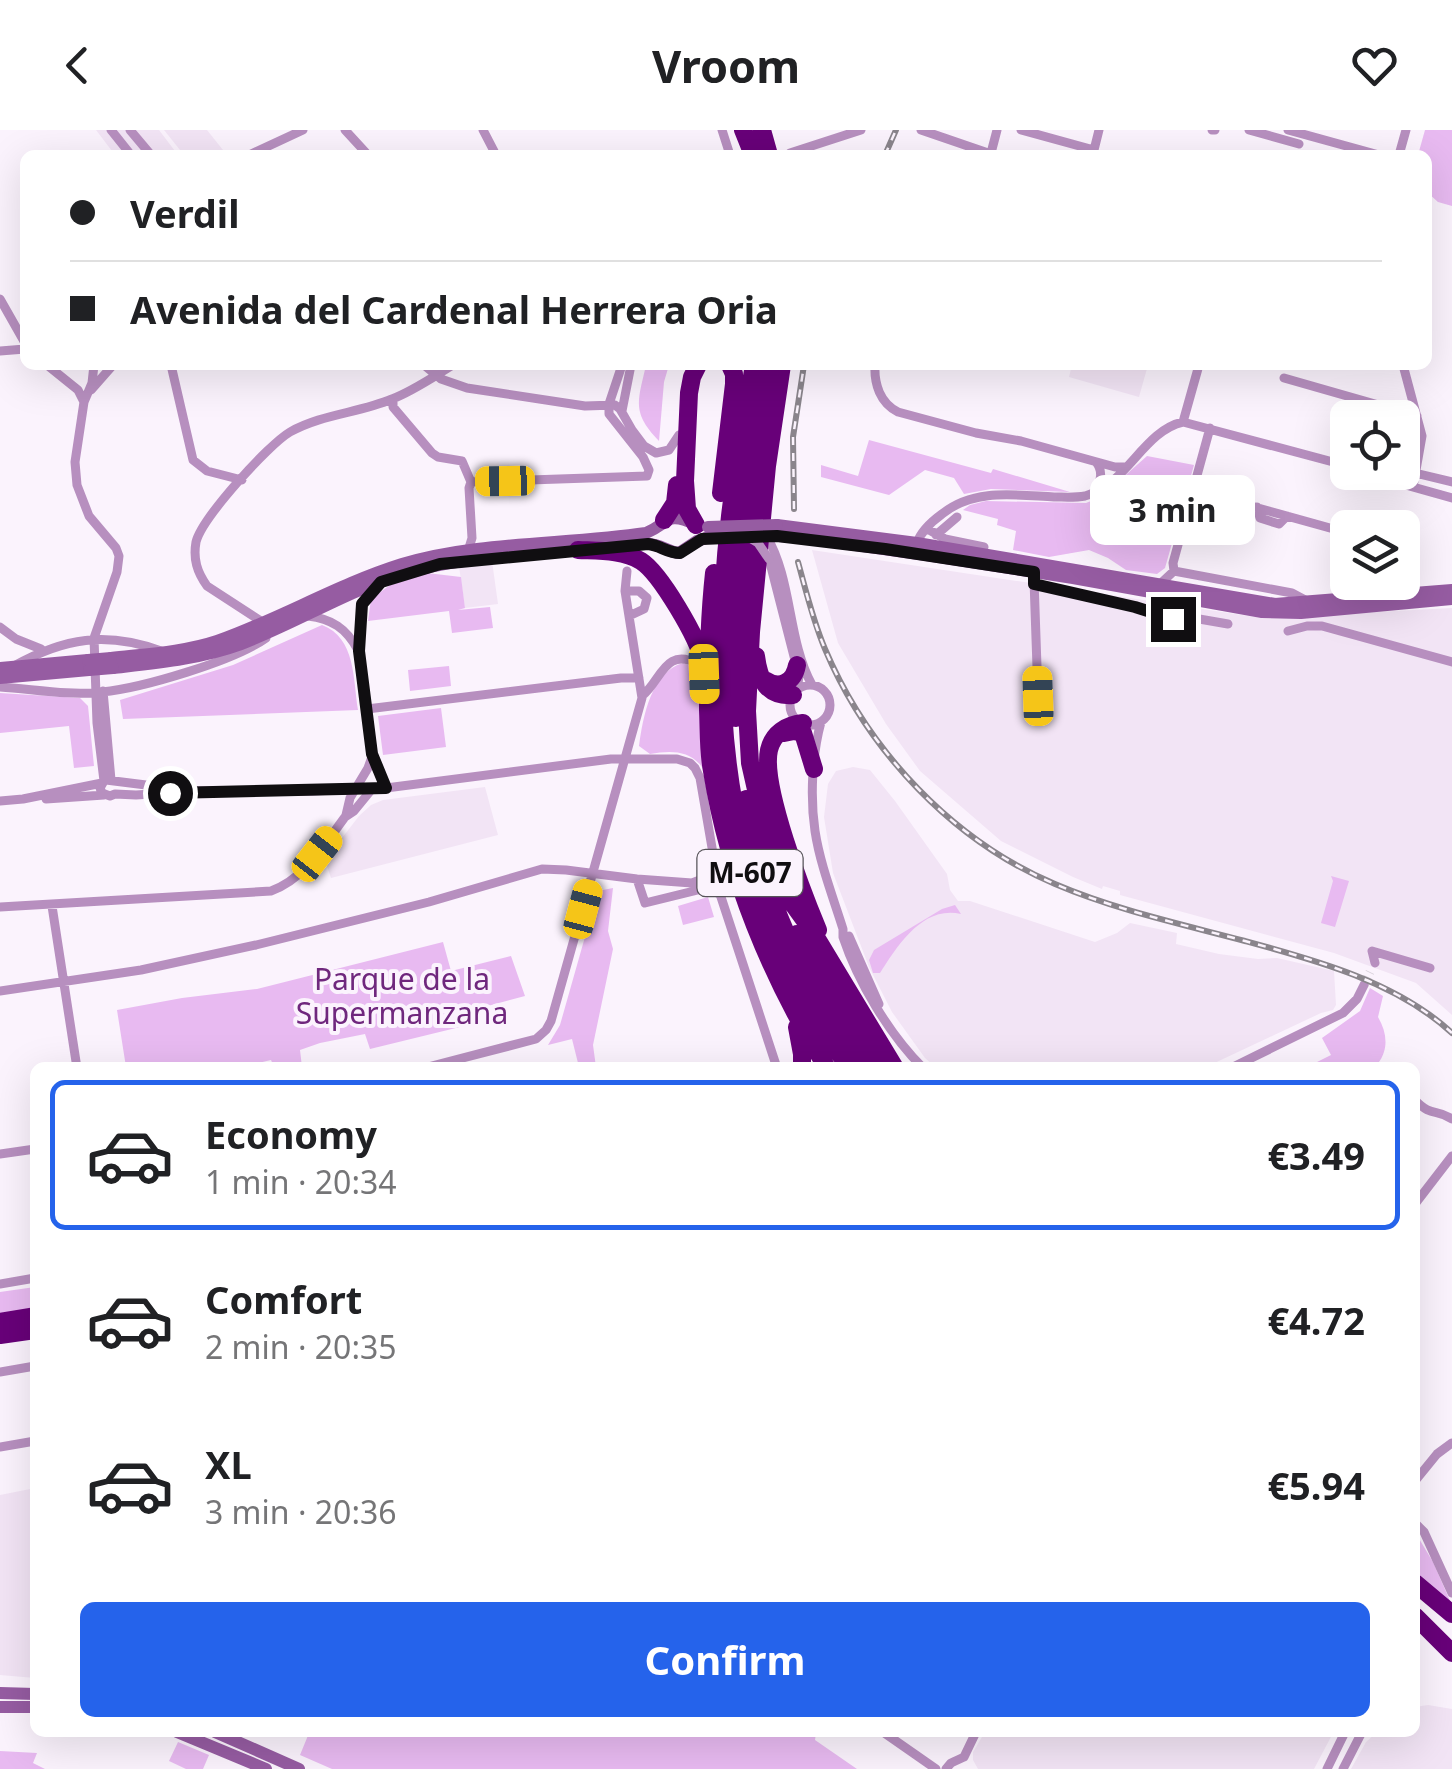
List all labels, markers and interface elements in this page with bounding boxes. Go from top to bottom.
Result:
text: Vroom [652,35,800,96]
icon: back [50,38,105,93]
icon: heart [1347,38,1402,93]
text: Verdil [130,187,240,239]
text: Avenida del Cardenal Herrera Oria [130,283,778,335]
map controls [1330,400,1420,600]
button: locate [1330,400,1420,490]
car [475,465,535,497]
callout: 3 min [1090,474,1256,544]
text: 3 min [1128,488,1217,531]
button: layers [1330,510,1420,600]
route end [1151,597,1196,642]
car [688,643,720,705]
car [1022,665,1054,727]
route start [148,771,193,816]
car [287,821,347,887]
road number: M-607 [698,850,802,896]
car [561,876,605,942]
park label: Parque de la Supermanzana [296,958,508,1033]
text: Economy [205,1108,377,1160]
icon: car [85,1110,175,1200]
text: €3.49 [1267,1129,1365,1181]
text: 1 min · 20:34 [205,1160,397,1203]
text: Comfort [205,1273,362,1325]
icon: car [85,1275,175,1365]
text: €4.72 [1267,1294,1365,1346]
text: 2 min · 20:35 [205,1325,397,1368]
text: XL [205,1438,252,1490]
icon: car [85,1440,175,1530]
text: €5.94 [1267,1459,1365,1511]
text: 3 min · 20:36 [205,1490,397,1533]
button: Confirm [80,1602,1370,1717]

